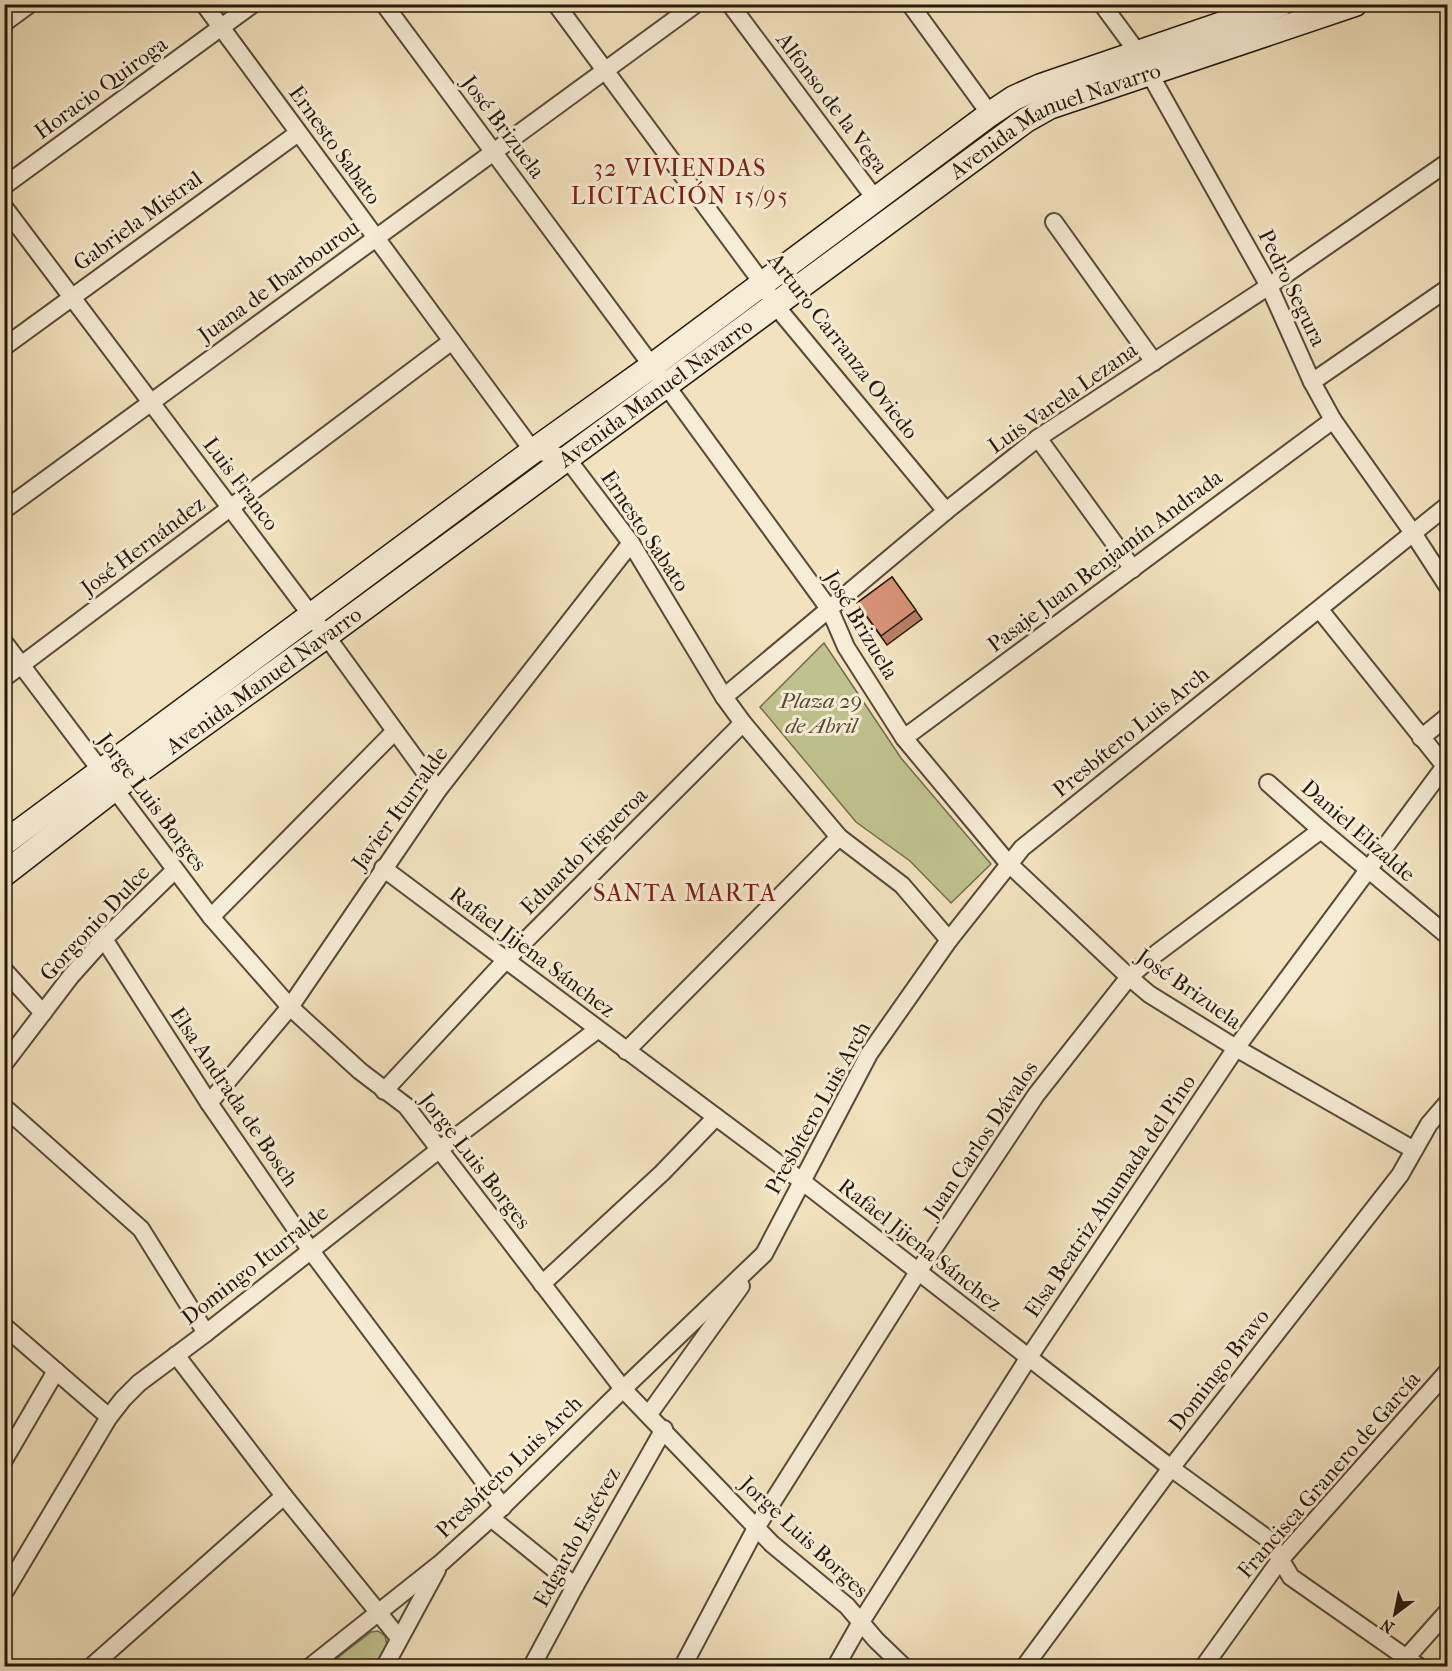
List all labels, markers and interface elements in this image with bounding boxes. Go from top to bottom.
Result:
street label: Alfonso de la Vega [770,27,894,179]
street label: Horacio Quiroga [30,31,173,145]
street label: Avenida Manuel Navarro [944,57,1164,185]
street label: José Brizuela [455,69,551,184]
street label: Ernesto Sabato [283,81,387,209]
district label: 32 VIVIENDAS LICITACIÓN 15/95 [571,154,789,210]
street label: Gabriela Mistral [69,166,207,276]
street label: Juana de Ibarbourou [192,213,365,349]
street label: Pedro Segura [1252,225,1332,352]
street label: Arturo Carranza Oviedo [762,247,924,444]
street label: Avenida Manuel Navarro [553,313,758,474]
street label: Luis Varela Lezana [983,336,1143,459]
street label: Luis Franco [198,432,284,536]
street label: Pasaje Juan Benjamín Andrada [982,464,1228,658]
street label: Ernesto Sabato [595,466,695,596]
street label: José Hernández [74,491,210,602]
street label: José Brizuela [817,564,904,685]
street label: Avenida Manuel Navarro [160,601,367,760]
street label: Presbítero Luis Arch [1048,661,1215,803]
park label: Plaza 29 de Abril [779,688,862,739]
street label: Jorge Luis Borges [91,726,212,876]
street label: Javier Iturralde [345,741,454,876]
street label: Daniel Elizalde [1296,774,1420,888]
street label: Eduardo Figueroa [515,781,654,920]
street label: Gorgonio Dulce [35,859,155,986]
district label: SANTA MARTA [593,879,777,907]
street label: Rafael Jijena Sánchez [444,881,620,1023]
street label: José Brizuela [1130,942,1247,1035]
street label: Elsa Andrada de Bosch [164,1002,304,1192]
street label: Presbítero Luis Arch [760,1016,877,1199]
street label: Juan Carlos Dávalos [917,1056,1043,1226]
street label: Elsa Beatriz Ahumada del Pino [1019,1070,1201,1322]
street label: Jorge Luis Borges [412,1086,536,1234]
street label: Rafael Jijena Sánchez [833,1173,1007,1317]
street label: Domingo Iturralde [176,1200,334,1330]
street label: Domingo Bravo [1163,1304,1275,1436]
street label: Francisca Granero de García [1232,1366,1426,1584]
street label: Presbítero Luis Arch [430,1390,588,1544]
street label: Edgardo Estévez [528,1462,626,1611]
street label: Jorge Luis Borges [733,1470,874,1603]
north arrow [1365,1584,1425,1644]
text: N [1376,1615,1397,1638]

